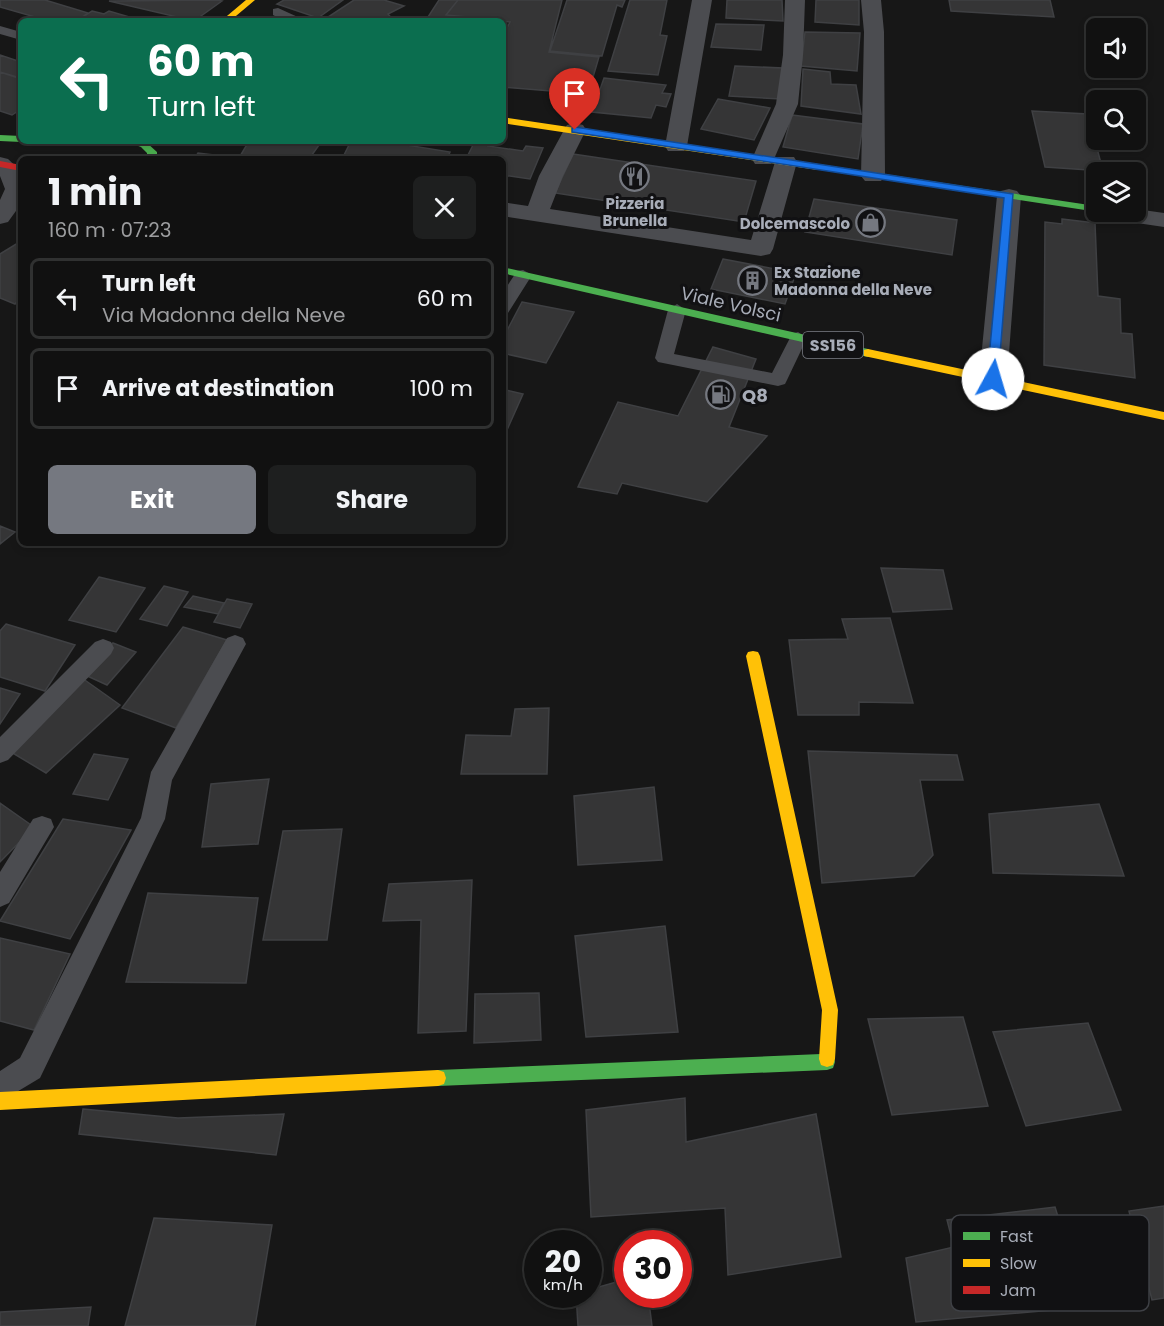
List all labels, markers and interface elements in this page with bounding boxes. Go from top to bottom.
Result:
map controls [1086,18,1146,222]
button: sound [1086,18,1146,78]
text: 60 m [147,32,255,91]
icon: left [48,42,126,120]
pin [549,68,600,130]
icon: arrive [558,77,591,110]
text: Turn left [147,88,256,125]
button: search [1086,90,1146,150]
restaurant icon: Pizzeria Brunella [619,160,651,192]
button: layers [1086,162,1146,222]
text: 1 min [48,167,142,218]
button: close [413,176,476,239]
place label: Pizzeria Brunella [603,193,667,231]
shop icon: Dolcemascolo [855,207,887,239]
place label: Dolcemascolo [740,213,850,234]
text: 160 m · 07:23 [48,216,172,244]
place label: Ex Stazione Madonna della Neve [774,262,932,300]
building icon: Ex Stazione Madonna della Neve [737,265,769,297]
text: Turn left [102,268,196,299]
street label: Viale Volsci [678,280,784,328]
icon: left [51,282,84,315]
text: 60 m [417,283,473,314]
text: Via Madonna della Neve [102,301,346,329]
road number: SS156 [803,332,863,358]
position arrow [961,347,1025,411]
icon: arrive [51,372,84,405]
text: Arrive at destination [102,373,334,404]
text: 100 m [410,373,473,404]
fuel station icon: Q8 [705,379,737,411]
place label: Q8 [742,383,768,408]
button: Exit [48,465,256,534]
button: Share [268,465,476,534]
legend [951,1215,1149,1311]
text: Fast [1000,1225,1033,1248]
speed limit sign: 30 [614,1230,692,1308]
text: 20 [545,1240,581,1283]
text: Slow [1000,1252,1037,1275]
text: km/h [543,1274,583,1295]
text: Jam [1000,1279,1036,1302]

